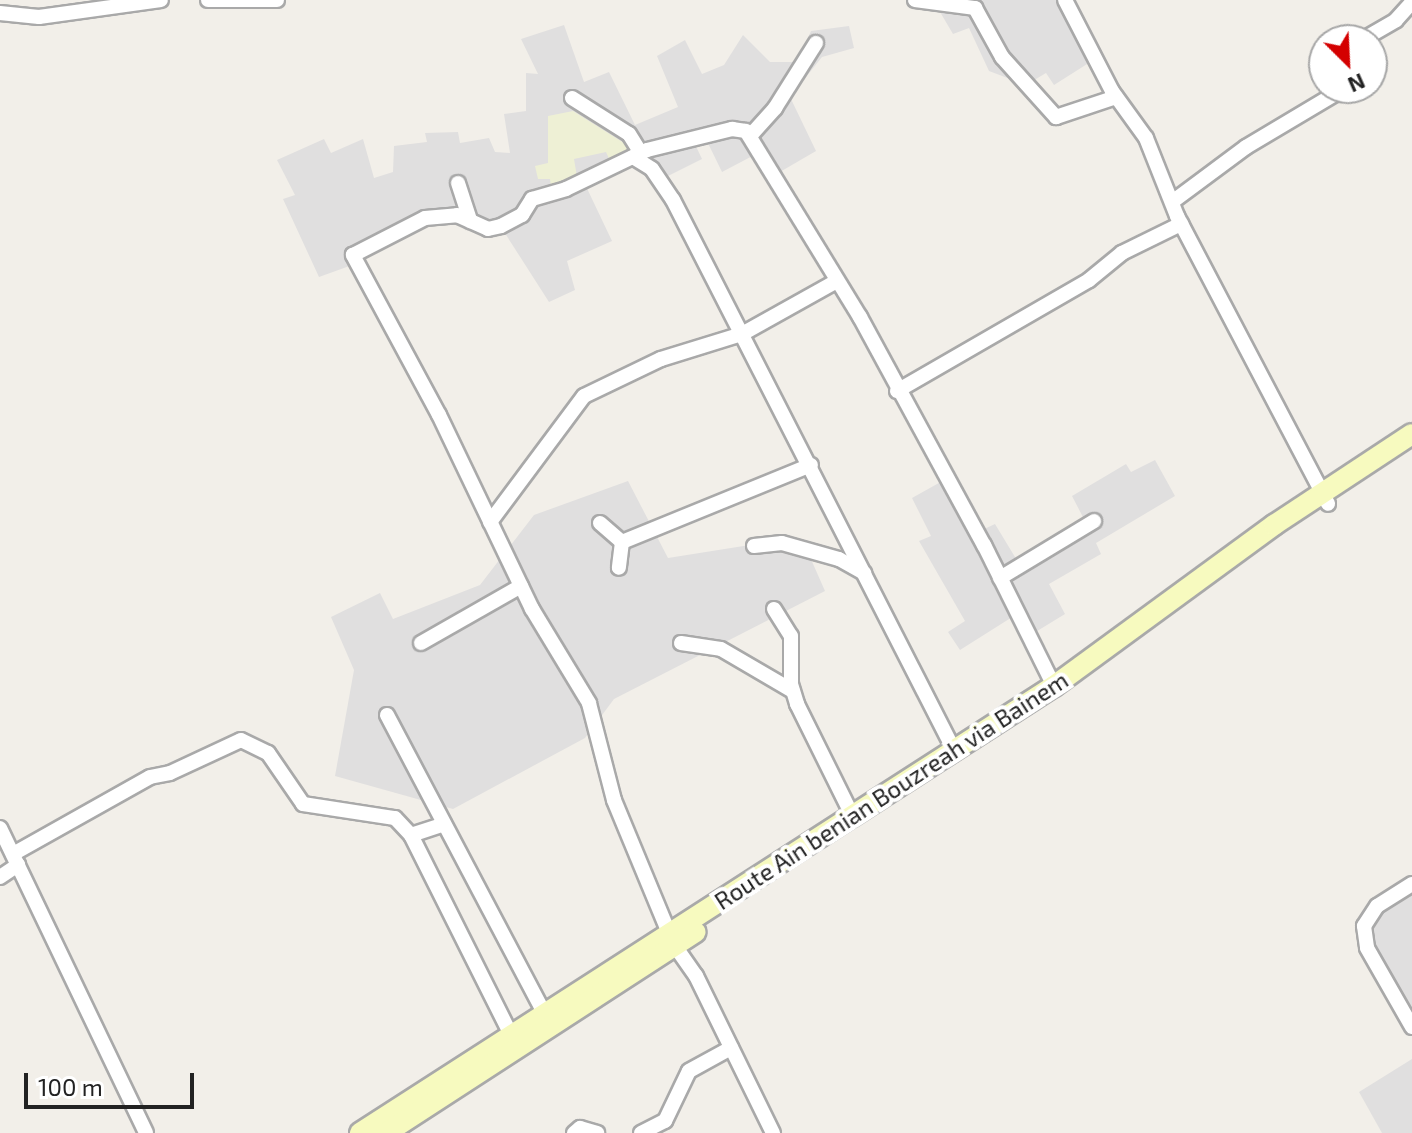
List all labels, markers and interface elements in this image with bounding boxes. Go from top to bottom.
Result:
north arrow [1308,24,1388,104]
text: N [1344,69,1370,99]
street label: Route Ain benian Bouzreah via Bainem [708,664,1074,916]
scale bar [28,1057,198,1107]
text: 100 m [38,1072,103,1101]

